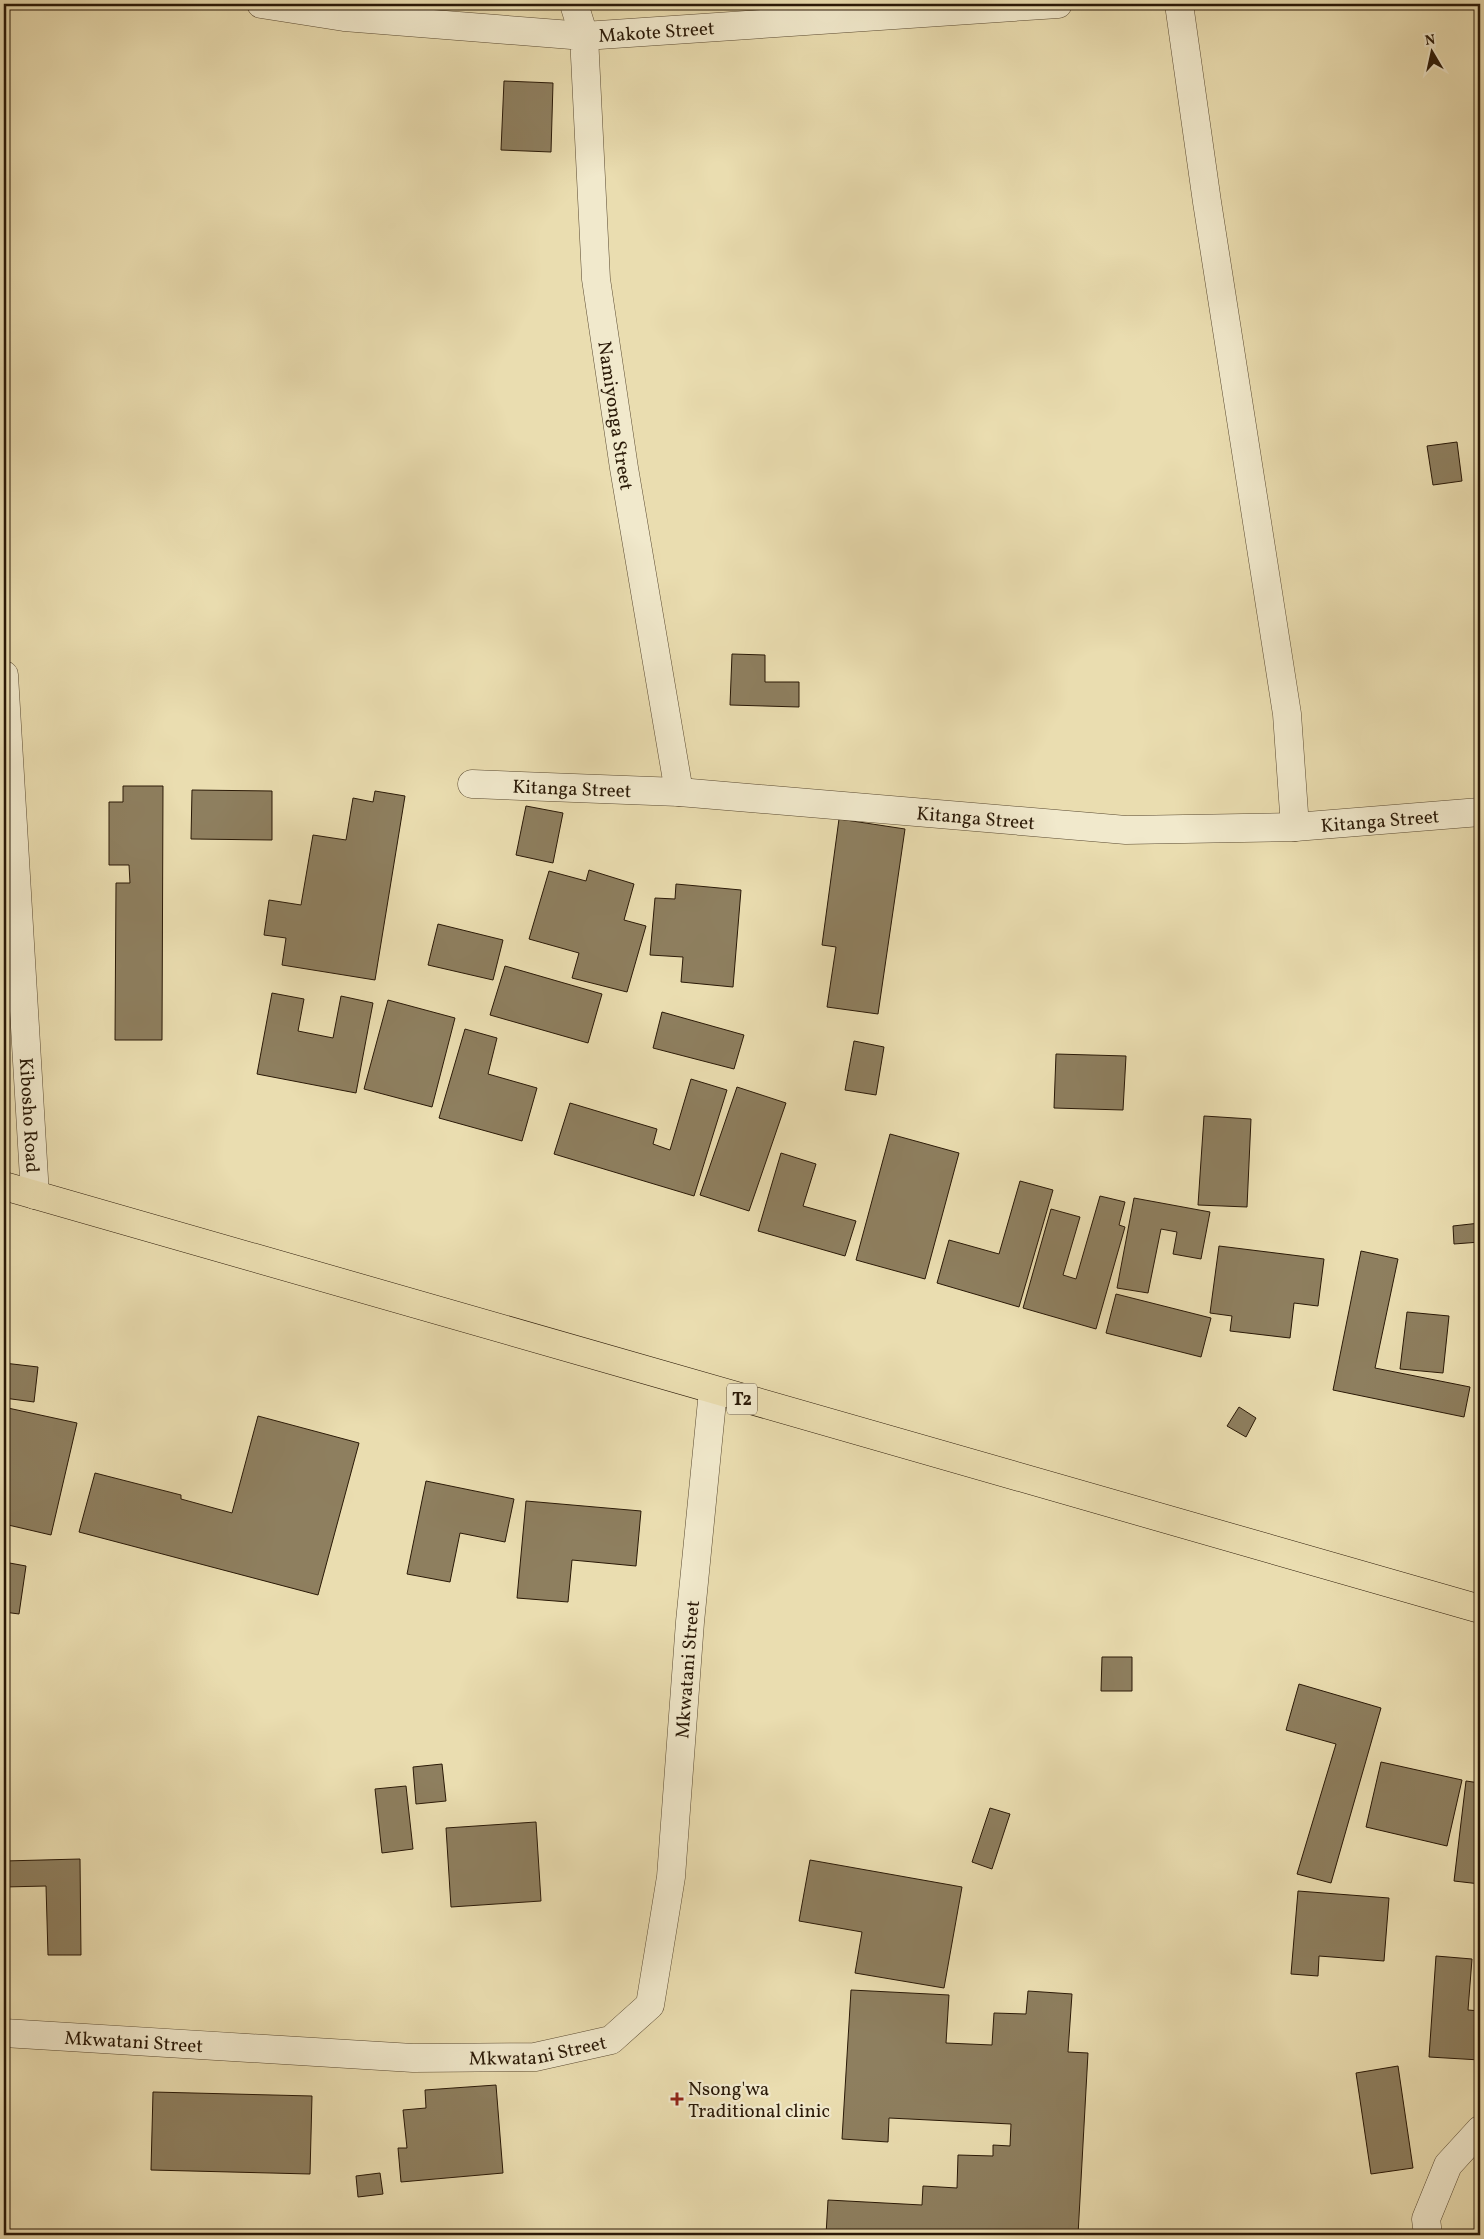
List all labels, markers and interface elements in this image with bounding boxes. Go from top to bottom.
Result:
street label: Makote Street [597,16,716,50]
north arrow [1406,28,1456,78]
text: N [1424,30,1437,51]
street label: Namiyonga Street [590,339,639,493]
street label: Kitanga Street [512,775,632,805]
street label: Kitanga Street [915,801,1036,837]
street label: Kitanga Street [1320,804,1441,840]
street label: Kibosho Road [12,1057,45,1174]
road number: T2 [727,1384,757,1415]
street label: Mkwatani Street [670,1599,707,1740]
street label: Mkwatani Street [64,2026,204,2060]
street label: Mkwatani Street [469,2030,609,2073]
place label: Nsong'wa Traditional clinic [688,2077,830,2125]
marker: Nsong'wa Traditional clinic [670,2092,684,2106]

